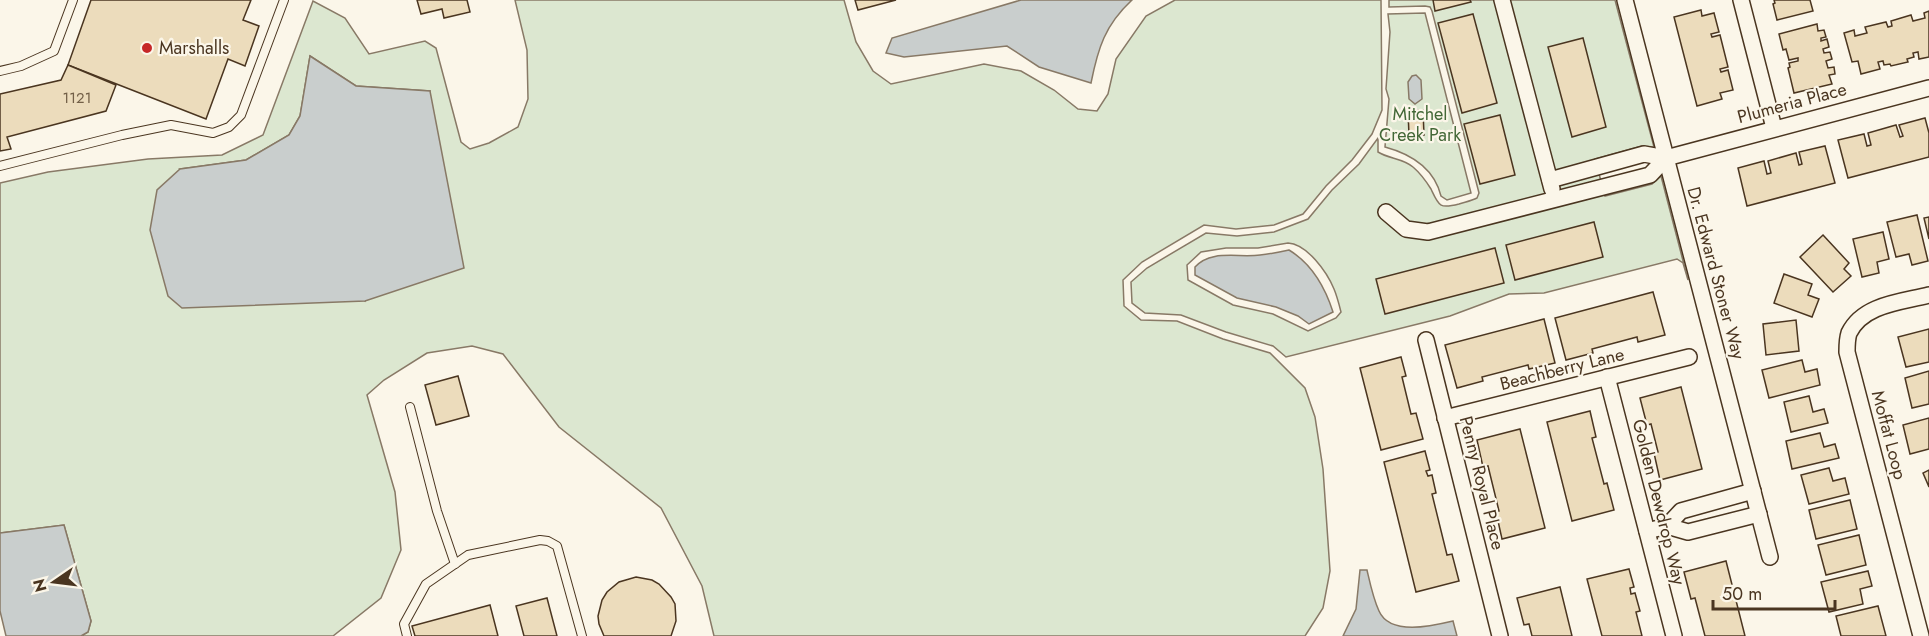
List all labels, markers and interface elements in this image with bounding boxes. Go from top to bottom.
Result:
place label: Marshalls [159,35,229,61]
marker: Marshalls [140,41,154,55]
street label: Plumeria Place [1734,76,1850,130]
house number: 1121 [63,87,91,109]
park label: Mitchel Creek Park [1379,101,1461,148]
street label: Dr. Edward Stoner Way [1680,184,1752,362]
street label: Beachberry Lane [1497,341,1627,397]
street label: Moffat Loop [1865,388,1913,482]
street label: Penny Royal Place [1453,413,1511,553]
street label: Golden Dewdrop Way [1626,416,1692,588]
north arrow [24,552,84,612]
scale bar [1713,573,1834,611]
text: N [27,577,53,594]
text: 50 m [1722,581,1762,607]

